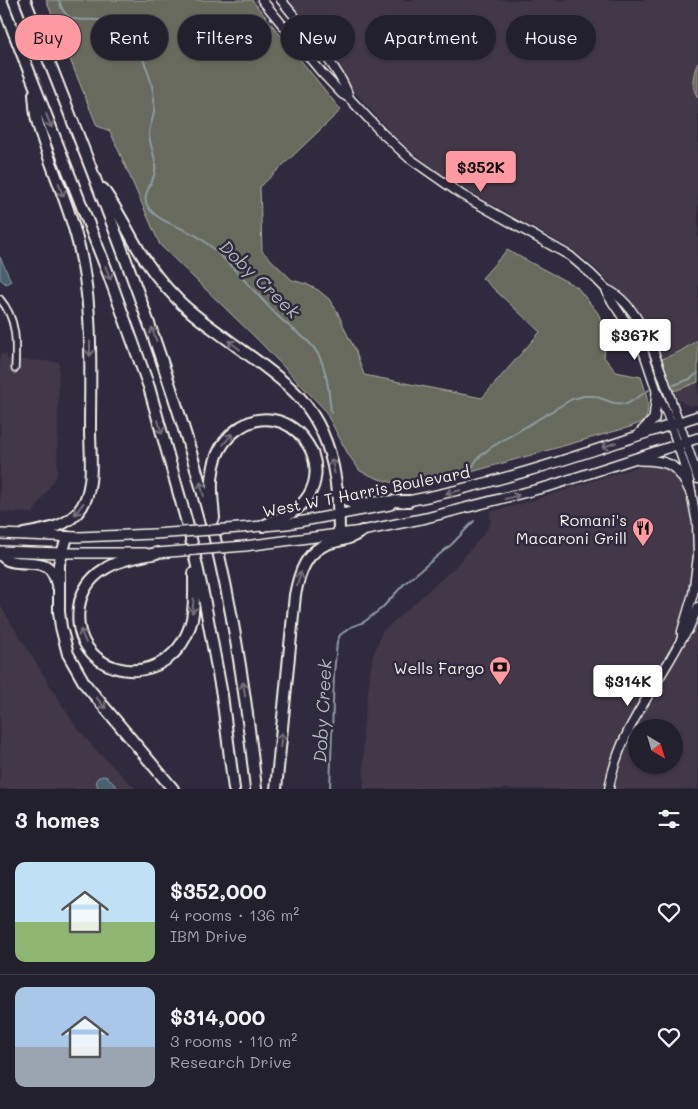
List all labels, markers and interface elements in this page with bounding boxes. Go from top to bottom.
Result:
chip: Buy [15,15,81,60]
chip: Rent [91,15,168,60]
chip: Filters [178,15,271,60]
chip: New [281,15,355,60]
chip: Apartment [365,15,496,60]
chip: House [506,15,596,60]
one-way arrow [45,113,54,128]
pin: $352K [446,150,516,193]
text: $352K [457,156,505,177]
one-way arrow [57,182,66,198]
water label: Doby Creek [214,234,306,324]
one-way arrow [104,264,113,280]
pin: $367K [600,318,670,361]
text: $367K [611,324,659,345]
one-way arrow [149,327,158,342]
one-way arrow [228,339,241,350]
one-way arrow [85,340,95,357]
one-way arrow [156,418,166,434]
one-way arrow [222,433,233,446]
one-way arrow [601,441,617,450]
one-way arrow [328,459,337,475]
street label: West W T Harris Boulevard [260,461,472,521]
one-way arrow [197,482,206,498]
one-way arrow [445,488,461,497]
one-way arrow [503,492,519,501]
one-way arrow [74,502,85,515]
place label: Romani's Macaroni Grill [516,509,627,548]
restaurant icon: Romani's Macaroni Grill [631,516,655,547]
one-way arrow [294,572,304,588]
one-way arrow [188,598,198,614]
one-way arrow [78,629,87,645]
bank icon: Wells Fargo [488,655,512,686]
place label: Wells Fargo [393,657,484,678]
water label: Doby Creek [307,658,337,763]
pin: $314K [593,664,663,707]
text: $314K [604,670,652,691]
one-way arrow [238,681,248,697]
one-way arrow [95,696,106,709]
north arrow [628,719,682,774]
map controls [628,719,683,774]
one-way arrow [276,733,286,749]
icon: filters [655,805,683,833]
text: 3 homes [15,806,100,833]
text: $352,000 [170,877,267,904]
icon: home [55,882,115,942]
icon: heart [655,898,683,926]
text: 4 rooms · 136 m² [170,904,299,925]
text: IBM Drive [170,925,247,946]
text: $314,000 [170,1003,265,1030]
icon: home [55,1007,115,1067]
icon: heart [655,1023,683,1051]
text: 3 rooms · 110 m² [170,1030,297,1051]
text: Research Drive [170,1051,292,1072]

